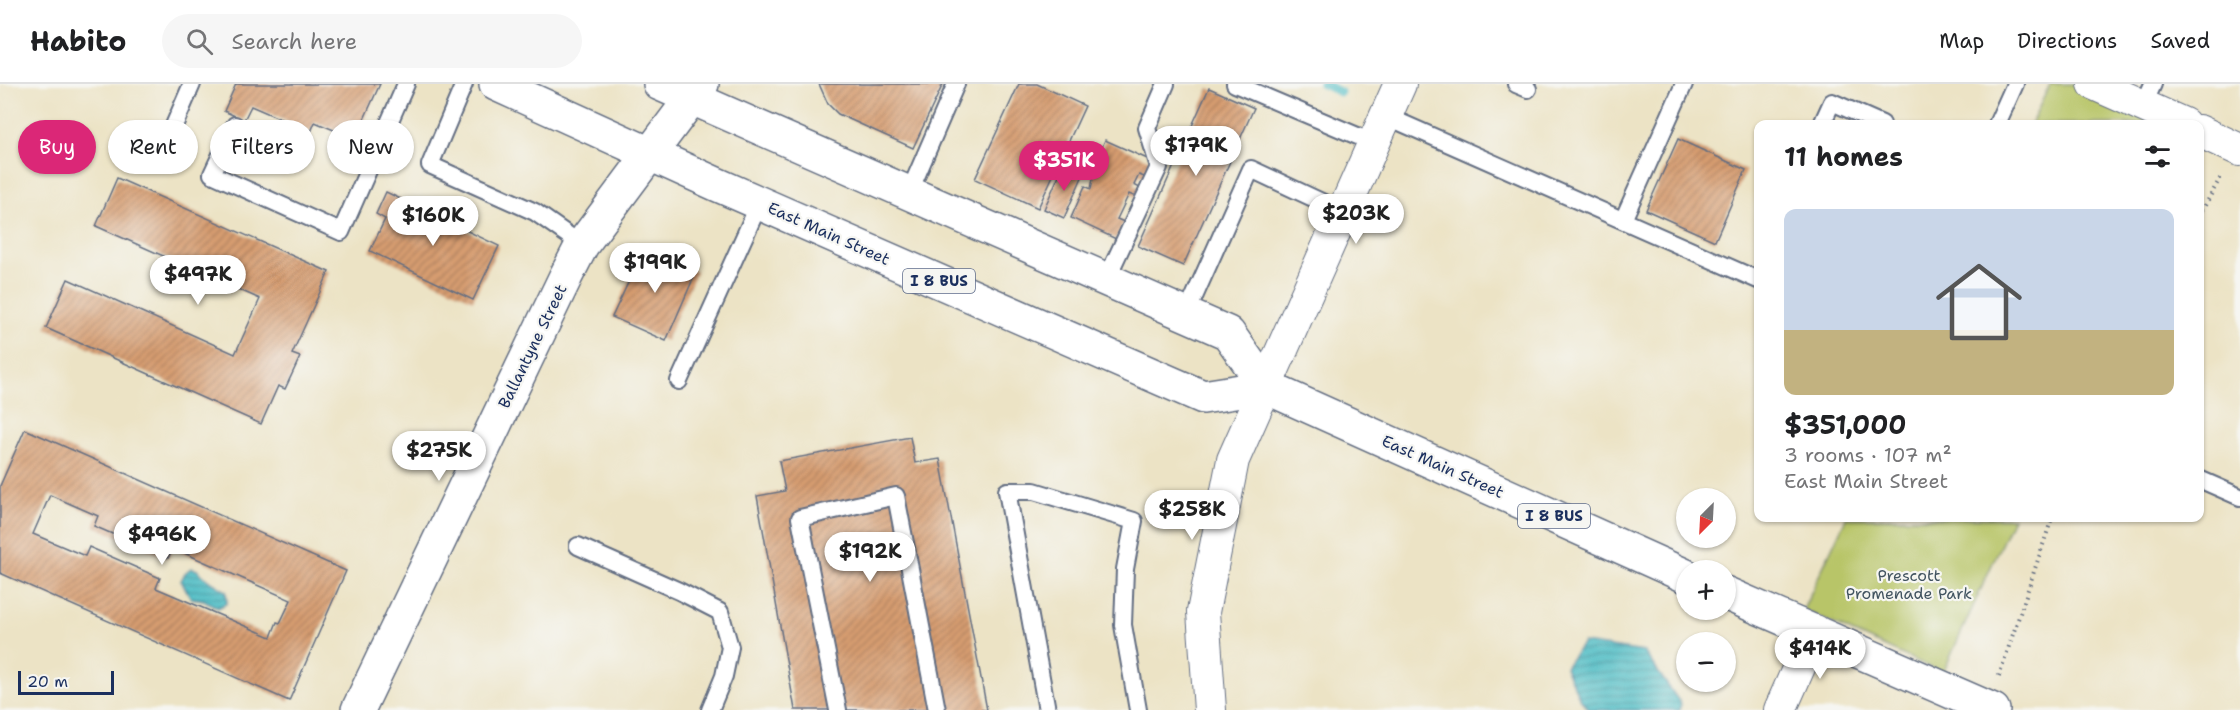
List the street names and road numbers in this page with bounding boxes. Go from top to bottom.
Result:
street label: East Main Street [764,197,893,270]
road number: I 8 BUS [903,269,975,293]
street label: Ballantyne Street [493,281,572,412]
street label: East Main Street [1378,430,1507,503]
road number: I 8 BUS [1518,504,1590,528]

